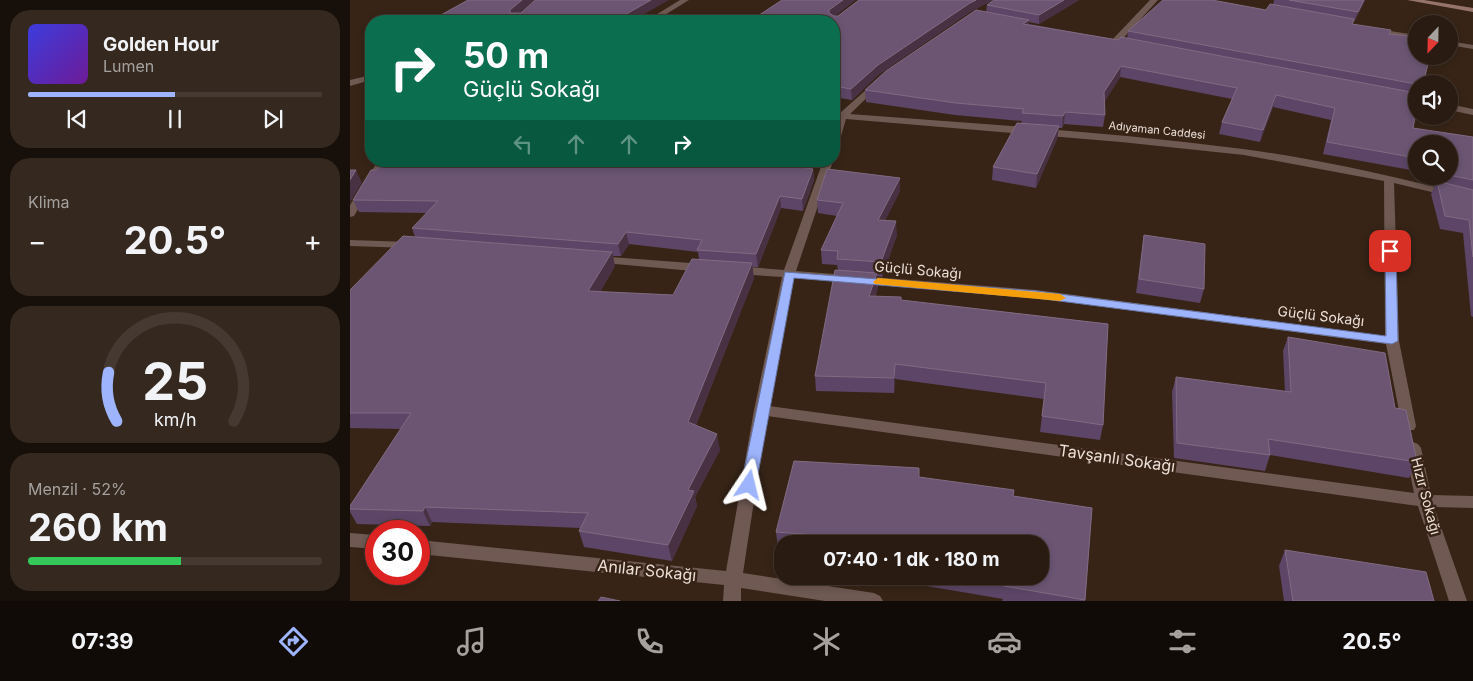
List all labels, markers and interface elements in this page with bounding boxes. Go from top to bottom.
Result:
north arrow [1408,15,1458,65]
map controls [1408,15,1458,185]
text: Golden Hour [103,33,219,56]
text: 50 m [463,34,549,76]
icon: right [380,35,445,100]
text: Lumen [103,56,154,76]
button: sound [1408,75,1458,125]
text: Güçlü Sokağı [463,76,600,102]
icon: previous [63,105,91,133]
icon: pause [161,105,189,133]
icon: next [259,105,287,133]
street label: Adıyaman Caddesi [1108,118,1206,142]
icon: left [509,130,537,158]
icon: ahead [562,130,590,158]
icon: ahead [615,130,643,158]
icon: right [668,130,696,158]
button: search [1408,135,1458,185]
text: Klima [28,192,70,212]
text: 20.5° [124,217,226,263]
text: − [28,224,47,258]
text: + [303,224,322,258]
pin [1369,230,1411,272]
icon: arrive [1376,237,1404,265]
street label: Güçlü Sokağı [874,257,962,282]
street label: Güçlü Sokağı [1277,302,1365,329]
text: 25 [142,350,208,413]
text: km/h [154,409,196,430]
street label: Tavşanlı Sokağı [1058,440,1176,476]
street label: Hızır Sokağı [1408,456,1445,536]
position arrow [722,458,774,510]
text: Menzil · 52% [28,479,127,499]
text: 260 km [28,504,168,550]
speed limit sign: 30 [365,520,430,585]
text: 07:40 · 1 dk · 180 m [823,548,1000,571]
street label: Anılar Sokağı [597,555,697,585]
icon: directions [276,624,311,659]
icon: music [454,624,489,659]
icon: phone [632,624,667,659]
icon: climate [809,624,844,659]
icon: car [987,624,1022,659]
icon: filters [1165,624,1200,659]
text: 07:39 [71,628,134,654]
text: 20.5° [1342,628,1402,654]

